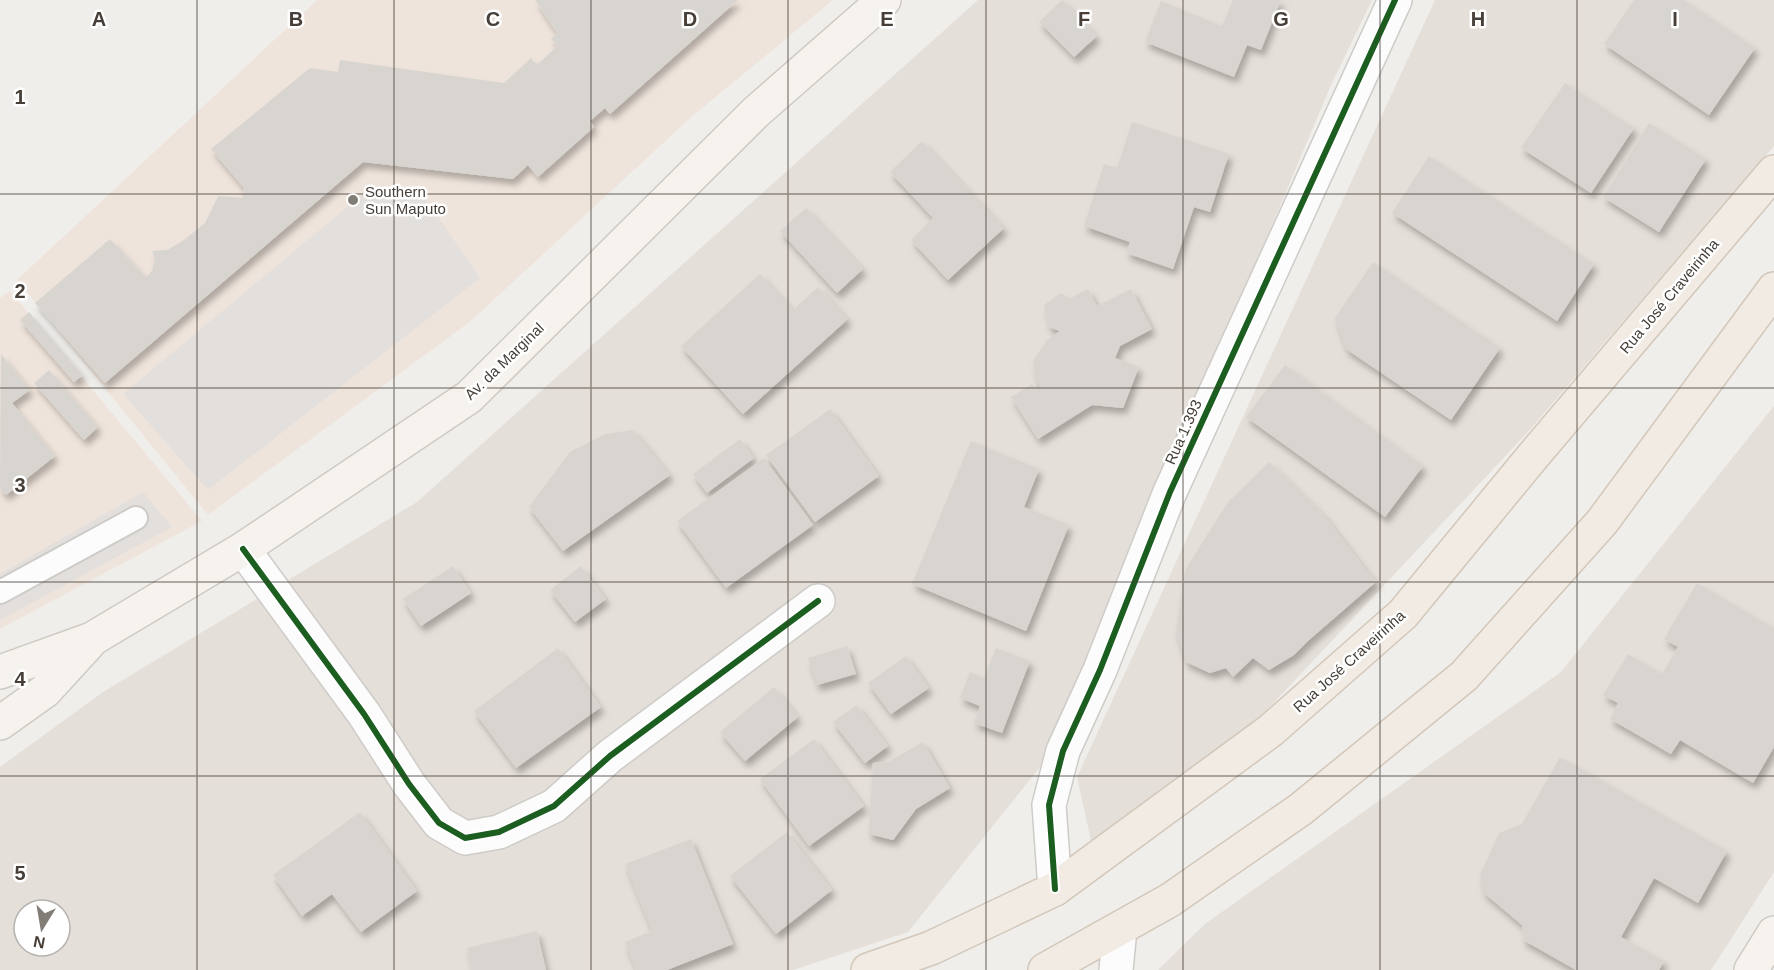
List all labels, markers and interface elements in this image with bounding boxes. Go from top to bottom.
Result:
text: A [92,8,106,30]
text: B [289,8,303,30]
text: C [486,8,500,30]
text: D [683,8,697,30]
text: E [880,8,894,30]
text: F [1078,8,1090,30]
text: G [1273,8,1289,30]
text: H [1471,8,1485,30]
text: I [1672,8,1678,30]
text: 1 [14,86,26,108]
place label: Southern Sun Maputo [365,183,446,217]
marker: Southern Sun Maputo [346,193,360,207]
street label: Rua José Craveirinha [1616,235,1722,357]
text: 2 [14,280,26,302]
street label: Av. da Marginal [461,319,547,403]
street label: Rua 1.393 [1161,397,1205,467]
text: 3 [14,474,26,496]
street label: Rua José Craveirinha [1290,606,1409,716]
text: 4 [14,668,26,690]
text: 5 [14,862,26,884]
north arrow [12,898,72,958]
text: N [32,933,47,952]

